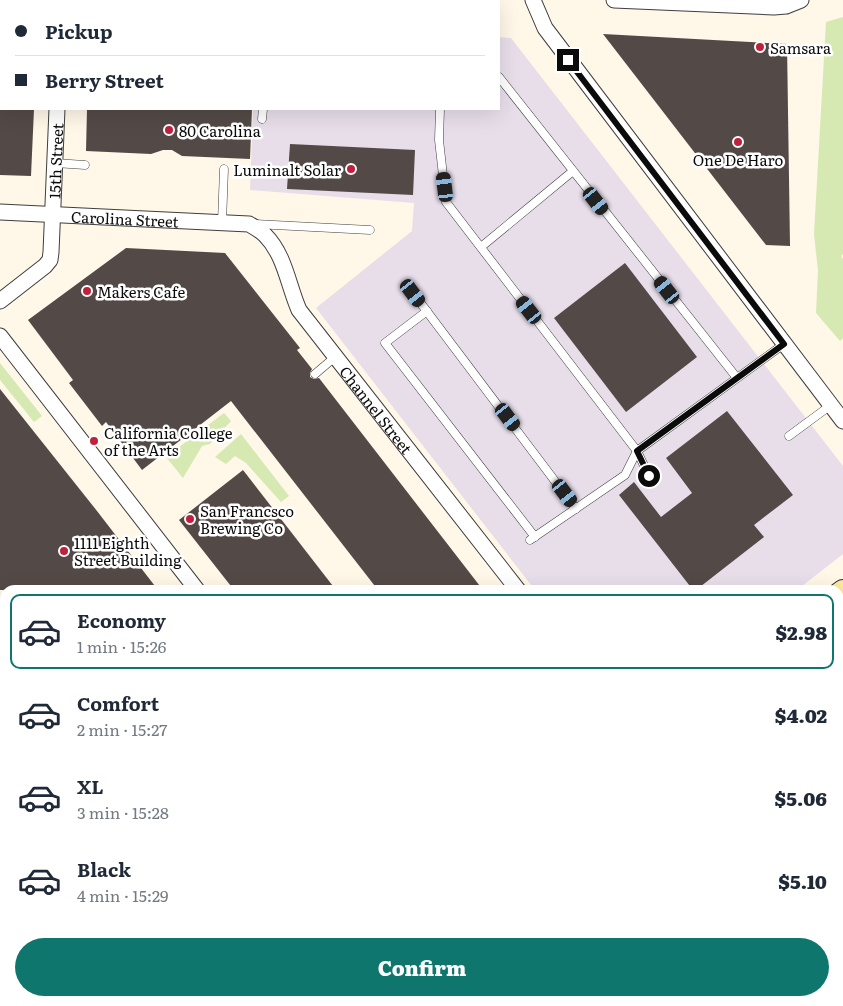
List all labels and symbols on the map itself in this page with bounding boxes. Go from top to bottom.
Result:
place label: Samsara [770,36,832,59]
marker: Samsara [754,41,766,53]
route end [557,49,579,71]
place label: 80 Carolina [179,119,262,142]
street label: 15th Street [42,123,68,199]
marker: 80 Carolina [163,124,175,136]
marker: One De Haro [732,136,744,148]
place label: One De Haro [693,148,783,171]
place label: Luminalt Solar [233,158,341,181]
marker: Luminalt Solar [345,163,357,175]
car [435,171,454,203]
car [580,185,611,217]
street label: Carolina Street [70,204,179,232]
car [651,274,682,306]
car [397,277,428,309]
place label: Makers Cafe [97,280,185,303]
marker: Makers Cafe [81,285,93,297]
car [513,294,544,326]
street label: Channel Street [335,360,419,458]
car [492,401,523,433]
place label: California College of the Arts [104,421,233,461]
marker: California College of the Arts [88,435,100,447]
route start [638,465,660,487]
car [549,477,580,509]
place label: San Francsco Brewing Co [200,499,294,539]
marker: San Francsco Brewing Co [184,513,196,525]
place label: 1111 Eighth Street Building [74,531,182,571]
marker: 1111 Eighth Street Building [58,545,70,557]

